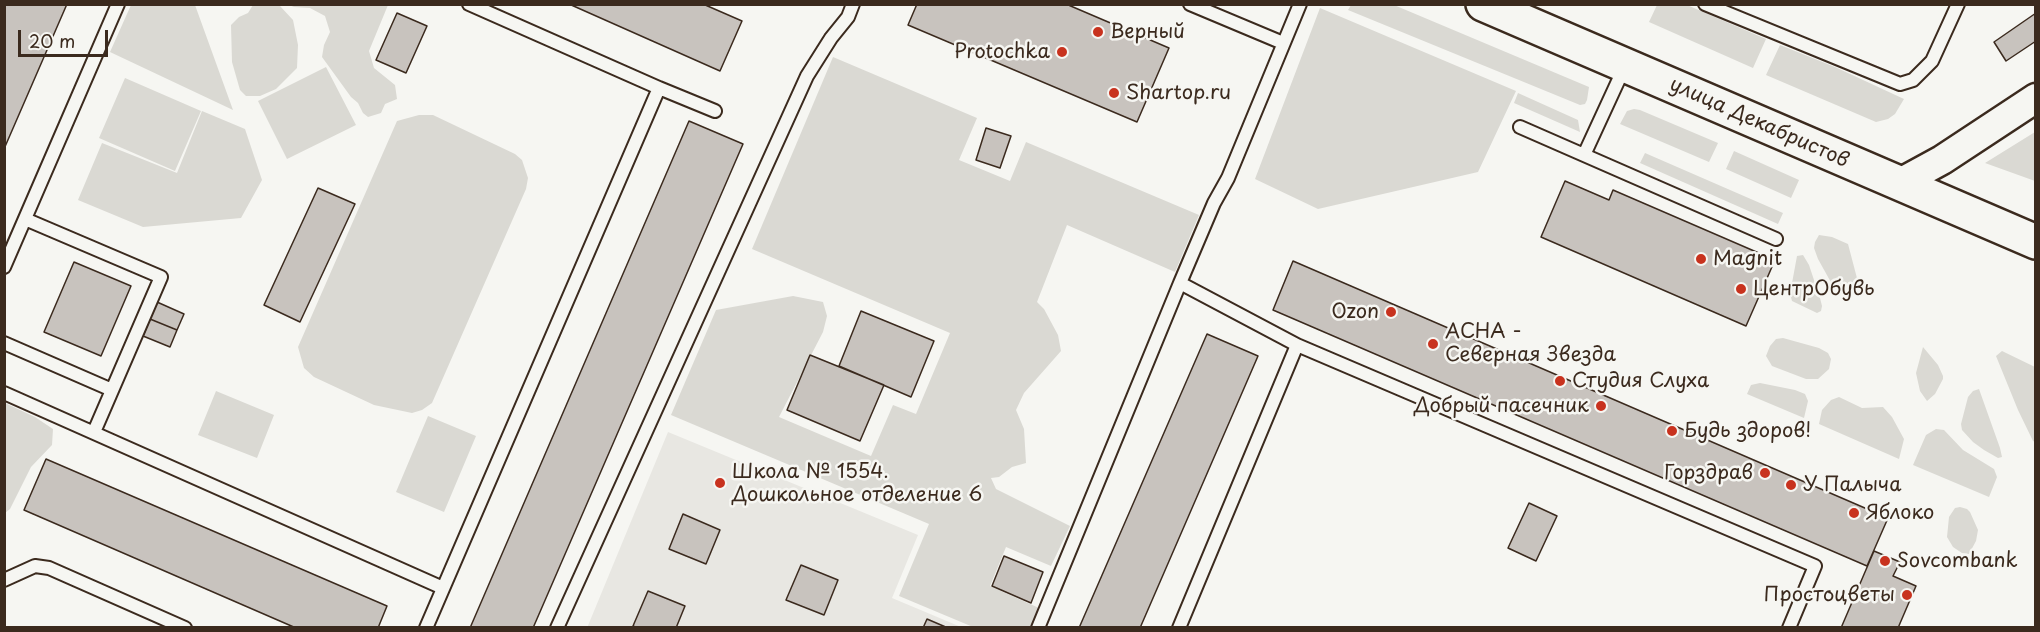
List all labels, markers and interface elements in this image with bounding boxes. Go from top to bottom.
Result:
scale bar [21,18,111,56]
place label: Верный [1110,20,1185,44]
marker: Верный [1091,25,1105,39]
text: 20 m [29,27,75,54]
place label: Protochka [954,40,1050,64]
marker: Protochka [1055,45,1069,59]
street label: улица Декабристов [1666,73,1852,173]
place label: Shartop.ru [1126,81,1231,105]
marker: Shartop.ru [1107,86,1121,100]
place label: Magnit [1713,247,1782,271]
marker: Magnit [1694,252,1708,266]
place label: ЦентрОбувь [1753,277,1874,301]
marker: ЦентрОбувь [1734,282,1748,296]
place label: Ozon [1331,300,1379,324]
marker: Ozon [1384,305,1398,319]
place label: АСНА - Северная Звезда [1445,320,1616,367]
marker: АСНА - Северная Звезда [1426,337,1440,351]
place label: Студия Слуха [1572,369,1709,393]
marker: Студия Слуха [1553,374,1567,388]
place label: Добрый пасечник [1414,394,1589,418]
marker: Добрый пасечник [1594,399,1608,413]
place label: Будь здоров! [1684,419,1811,443]
marker: Будь здоров! [1665,424,1679,438]
place label: Школа № 1554. Дошкольное отделение 6 [732,460,982,507]
place label: Горздрав [1664,461,1753,485]
marker: Горздрав [1758,466,1772,480]
place label: У Палыча [1803,473,1902,497]
marker: Школа № 1554. Дошкольное отделение 6 [713,476,727,490]
marker: У Палыча [1784,478,1798,492]
place label: Яблоко [1866,501,1934,525]
marker: Яблоко [1847,506,1861,520]
place label: Sovcombank [1897,549,2018,573]
marker: Sovcombank [1878,554,1892,568]
place label: Простоцветы [1764,583,1895,607]
marker: Простоцветы [1900,588,1914,602]

